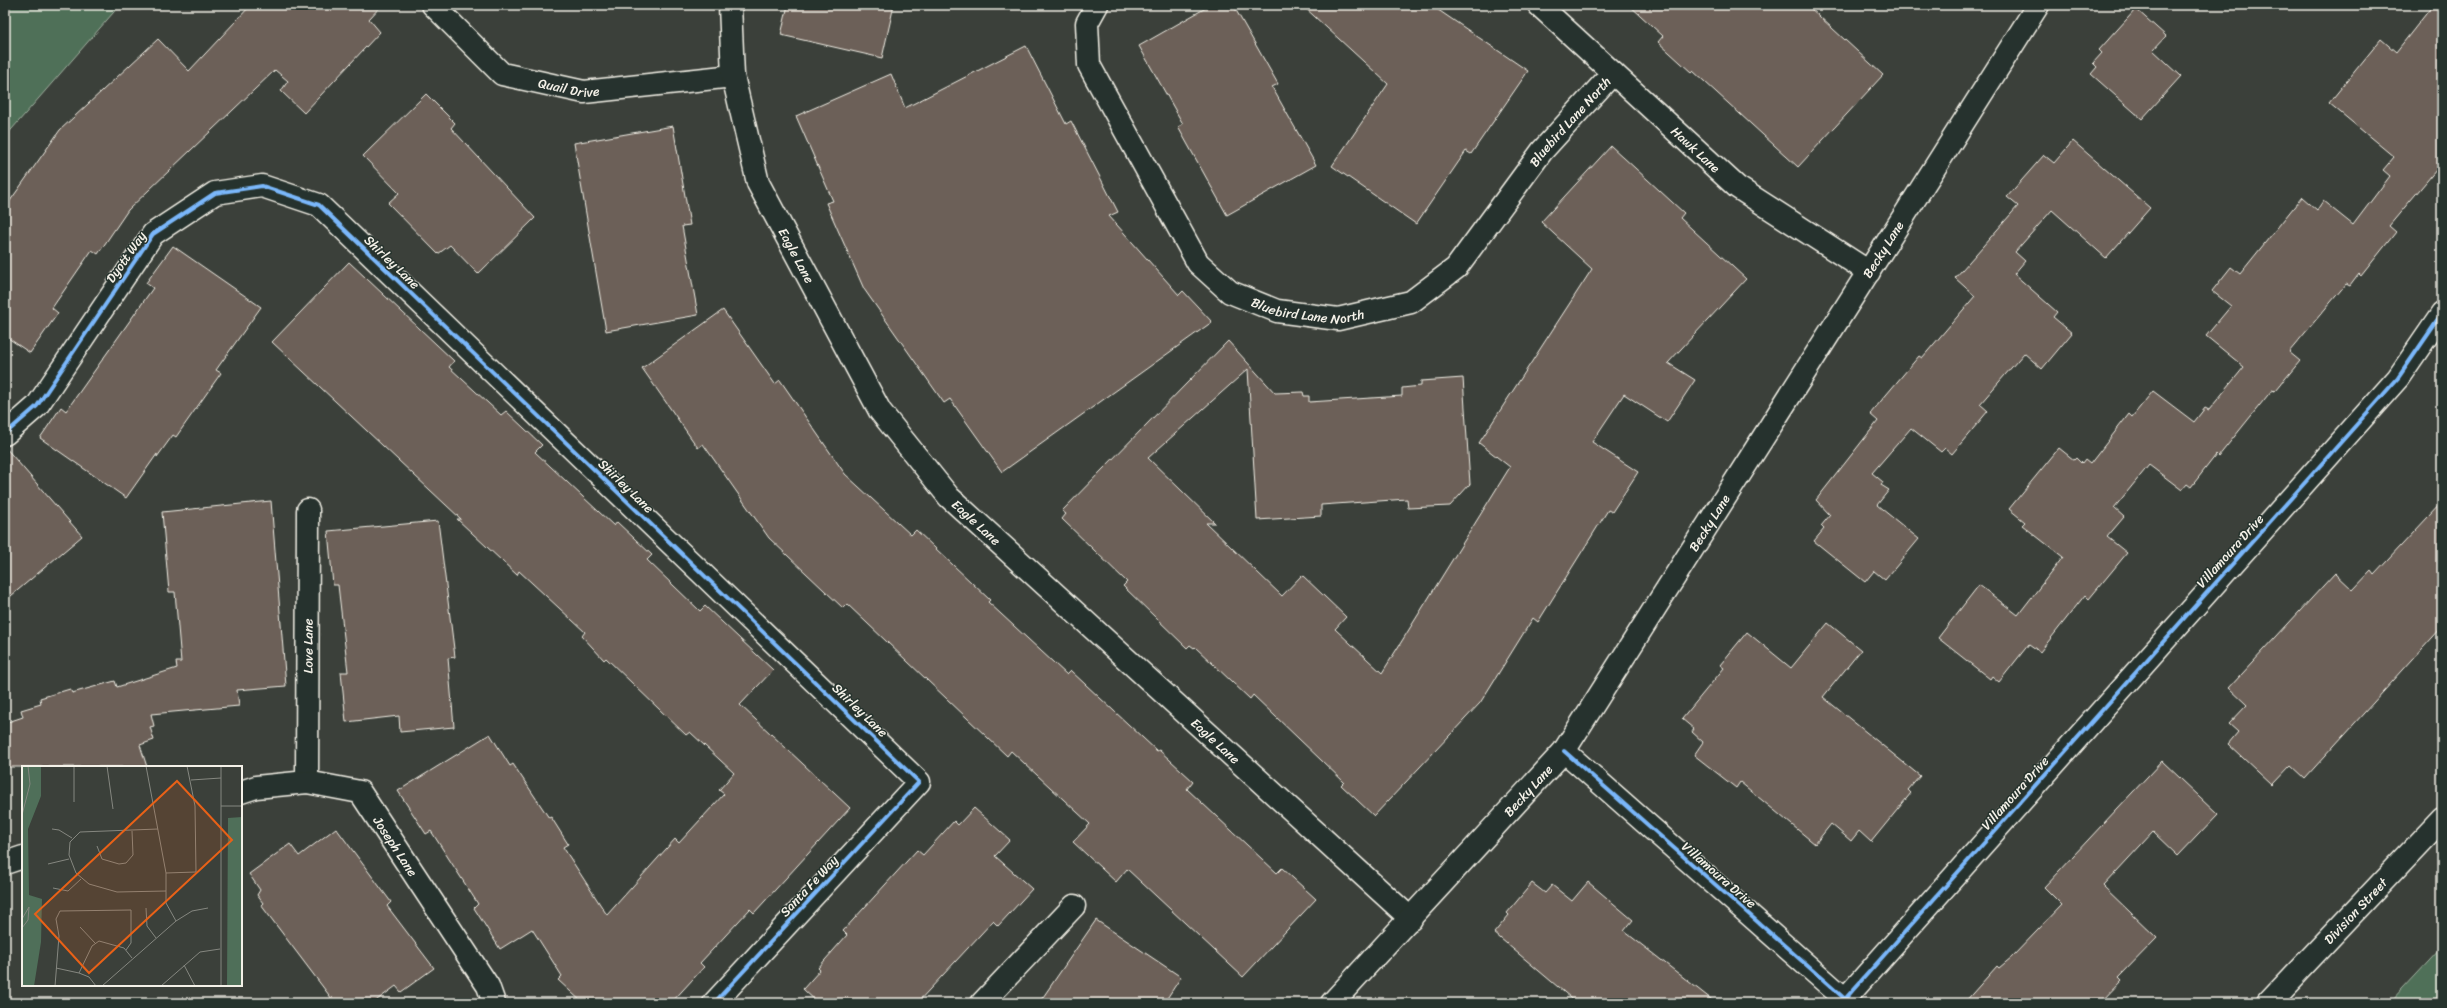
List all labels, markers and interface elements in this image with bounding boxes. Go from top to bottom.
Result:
street label: Quail Drive [536,71,601,104]
street label: Bluebird Lane North [1523,71,1616,172]
street label: Hawk Lane [1666,120,1726,178]
street label: Becky Lane [1856,216,1910,283]
street label: Eagle Lane [772,223,821,288]
street label: Dyott Way [100,226,152,288]
street label: Shirley Lane [359,229,426,295]
street label: Bluebird Lane North [1248,290,1366,331]
street label: Shirley Lane [593,453,660,519]
street label: Becky Lane [1682,489,1736,556]
street label: Eagle Lane [946,493,1007,551]
street label: Villamoura Drive [2190,508,2270,593]
street label: Love Lane [296,618,319,674]
street label: Shirley Lane [827,677,894,743]
street label: Eagle Lane [1186,712,1246,770]
street label: Villamoura Drive [1975,750,2055,835]
street label: Becky Lane [1498,759,1558,822]
inset map [22,766,242,986]
street label: Joseph Lane [367,810,424,882]
street label: Villamoura Drive [1676,836,1762,914]
street label: Santa Fe Way [774,850,844,922]
street label: Division Street [2318,871,2393,950]

